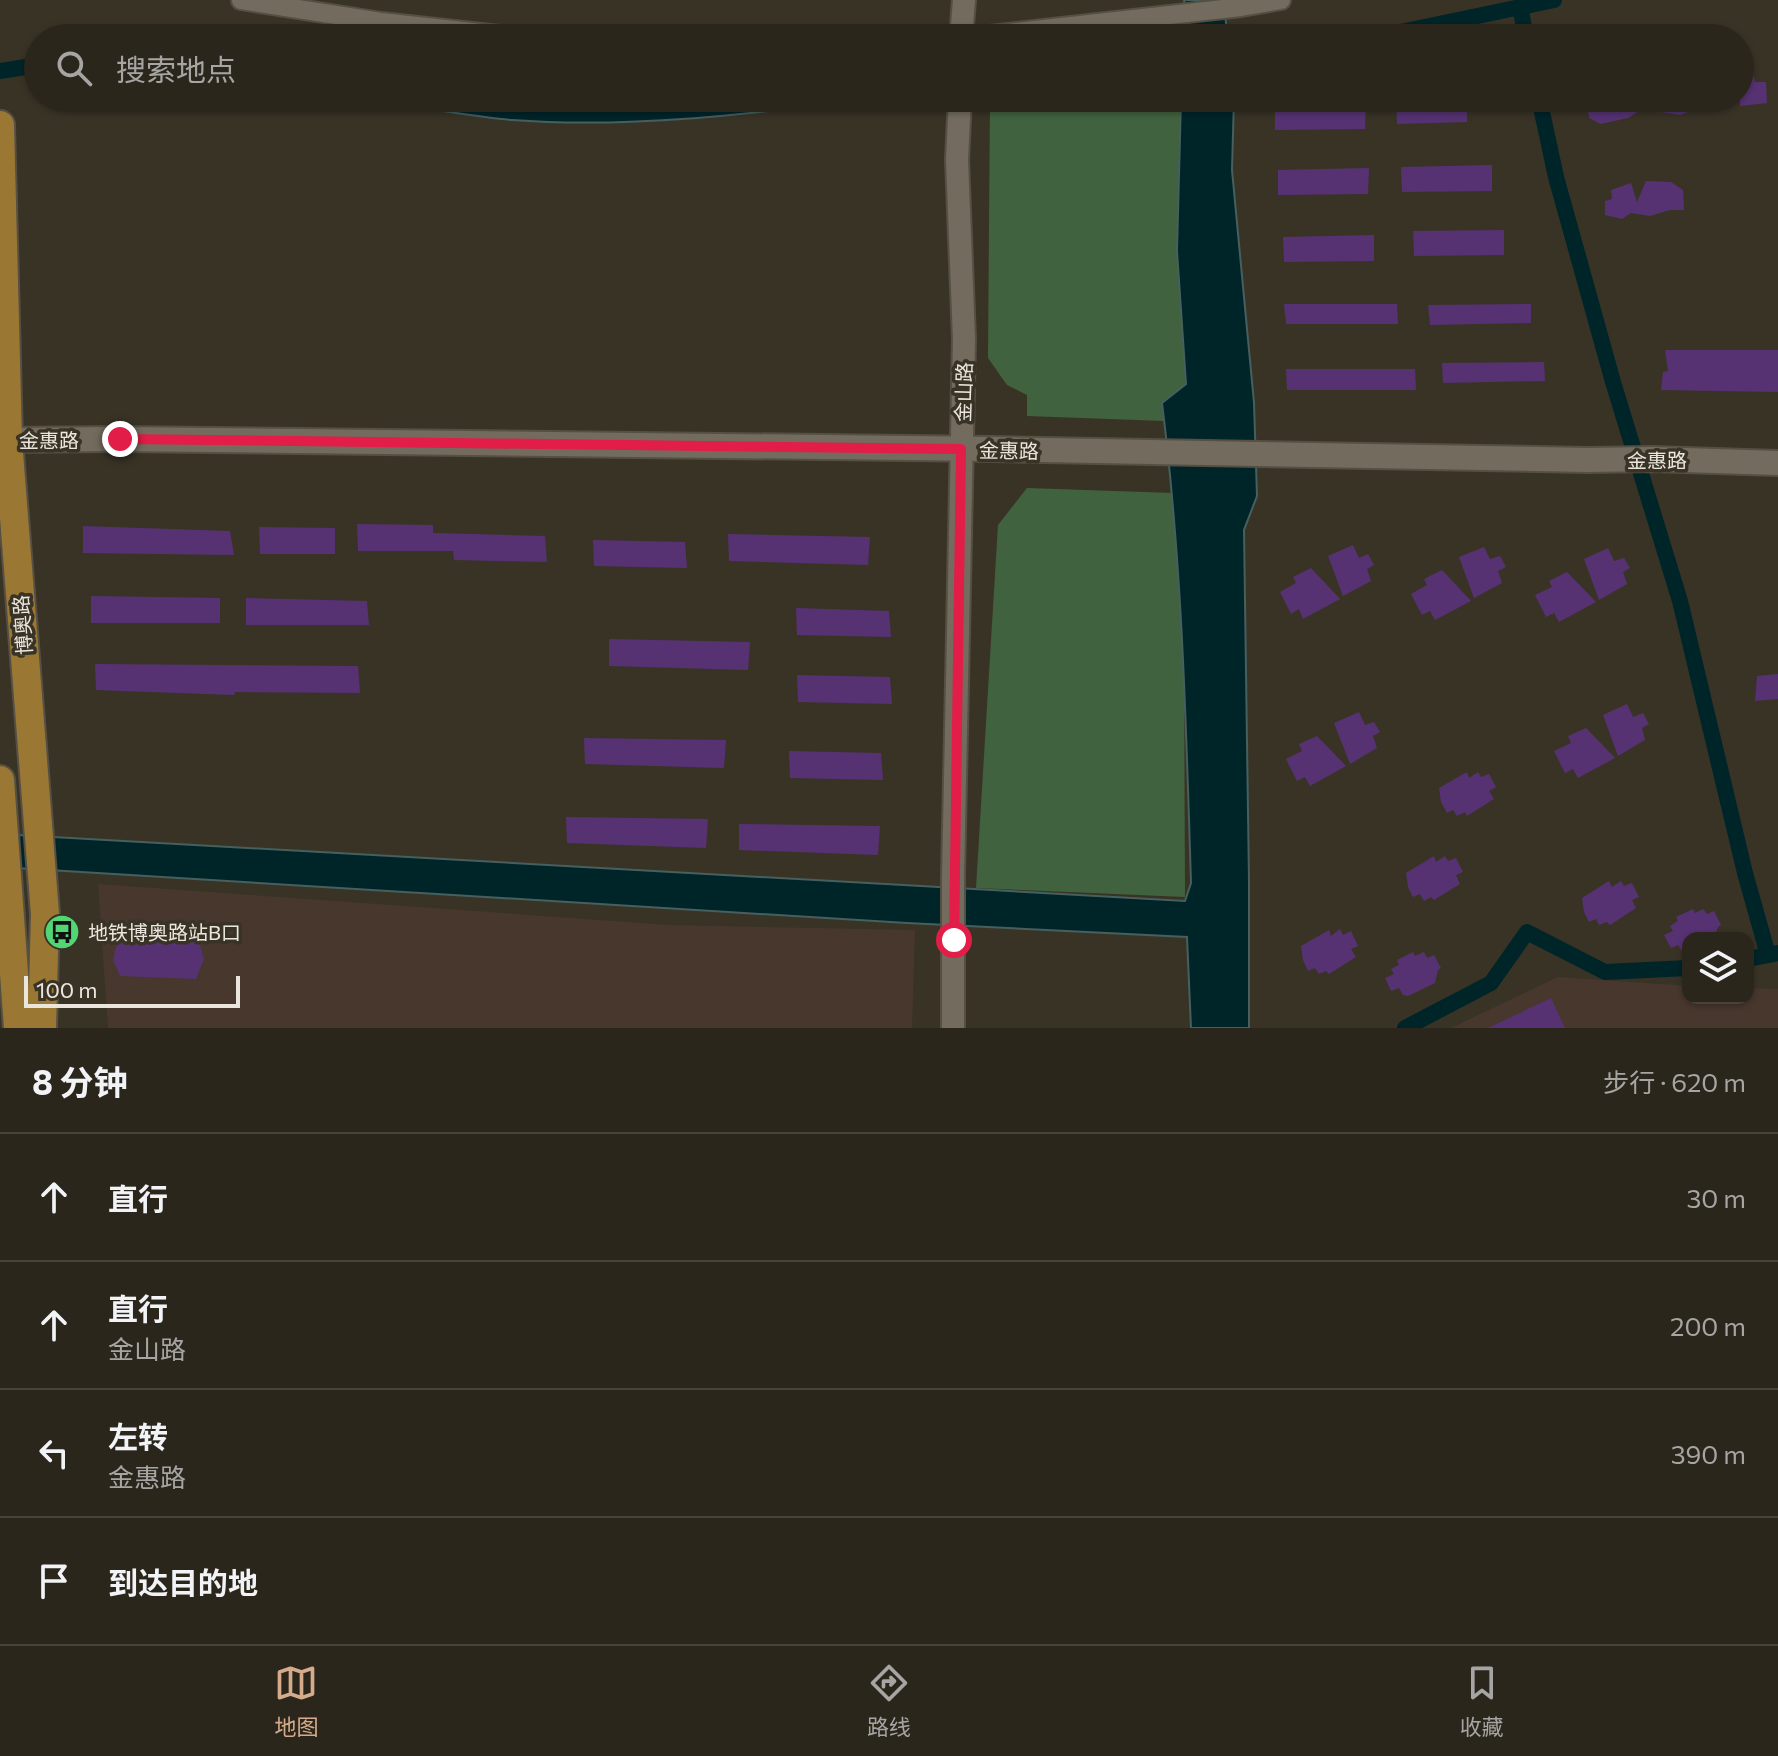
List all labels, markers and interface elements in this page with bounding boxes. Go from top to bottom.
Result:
search box [24,24,1754,112]
icon: search [52,46,96,90]
text: 搜索地点 [116,50,236,87]
street label: 金山路 [950,362,976,422]
route end [102,421,138,457]
street label: 金惠路 [19,428,79,452]
street label: 金惠路 [979,437,1039,463]
street label: 金惠路 [1627,448,1687,472]
street label: 博奥路 [8,594,36,656]
bus stop icon: 地铁博奥路站B口 [43,913,81,951]
place label: 地铁博奥路站B口 [88,920,241,944]
route start [936,922,972,958]
map controls [1682,932,1754,1004]
button: layers [1682,932,1754,1004]
scale bar [24,972,240,1008]
text: 100 m [36,976,98,1003]
text: 8 分钟 [32,1060,128,1102]
text: 步行 · 620 m [1603,1066,1746,1097]
icon: ahead [32,1175,76,1219]
text: 直行 [108,1179,168,1216]
text: 30 m [1687,1182,1746,1213]
text: 直行 [108,1289,168,1326]
icon: ahead [32,1303,76,1347]
text: 200 m [1670,1310,1746,1341]
text: 金山路 [108,1333,186,1364]
text: 左转 [108,1417,168,1454]
icon: left [32,1431,76,1475]
text: 390 m [1671,1438,1746,1469]
text: 金惠路 [108,1461,186,1492]
icon: arrive [32,1559,76,1603]
text: 到达目的地 [108,1563,258,1600]
tab: 地图 [274,1661,318,1741]
tab: 路线 [867,1661,911,1741]
tab: 收藏 [1460,1661,1504,1741]

